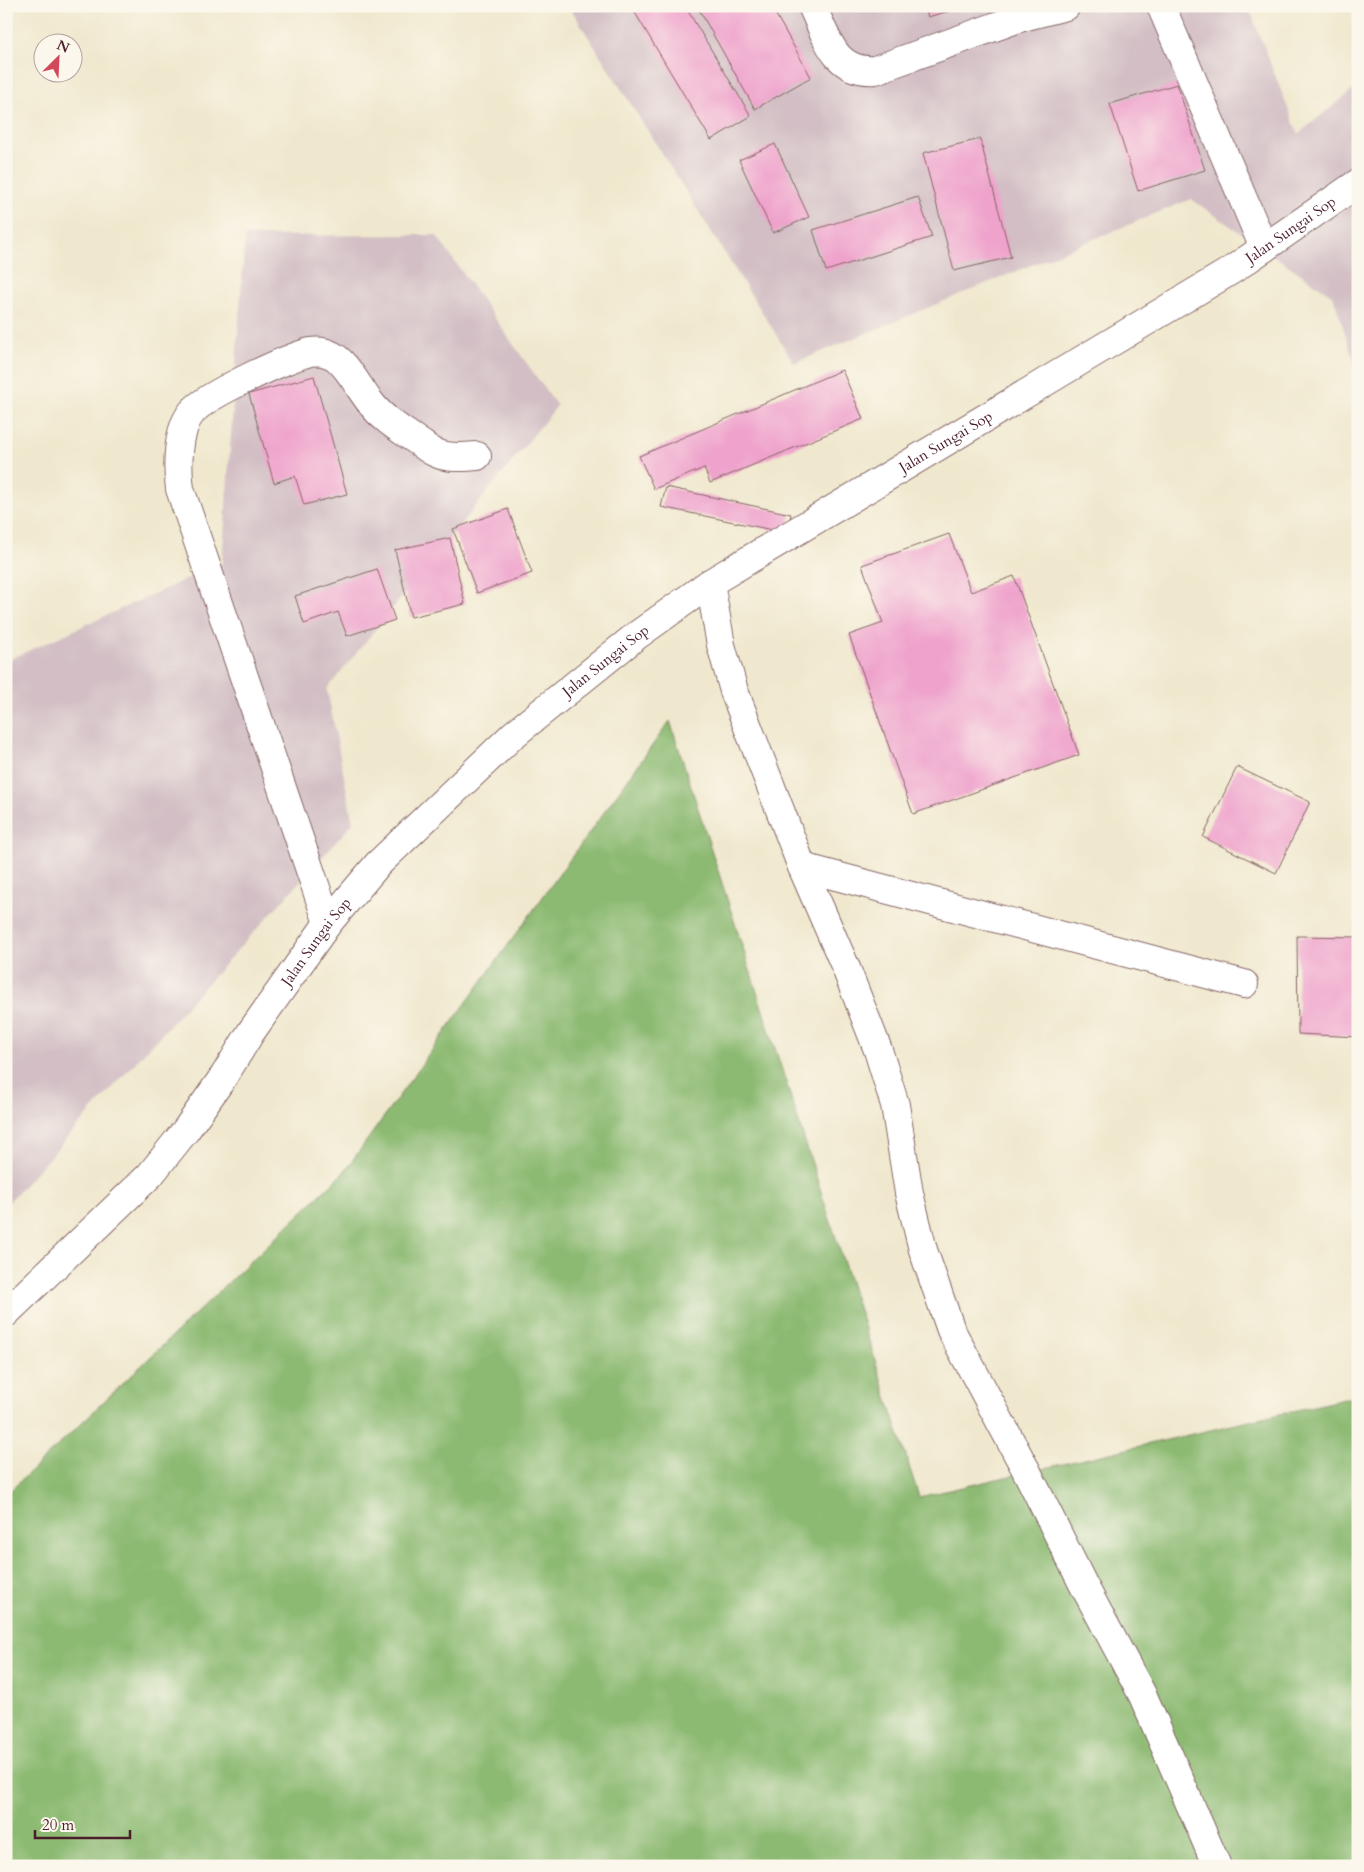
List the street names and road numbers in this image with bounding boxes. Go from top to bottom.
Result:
street label: Jalan Sungai Sop [1240,191,1340,269]
street label: Jalan Sungai Sop [894,406,996,478]
street label: Jalan Sungai Sop [557,620,653,703]
street label: Jalan Sungai Sop [275,893,355,992]

